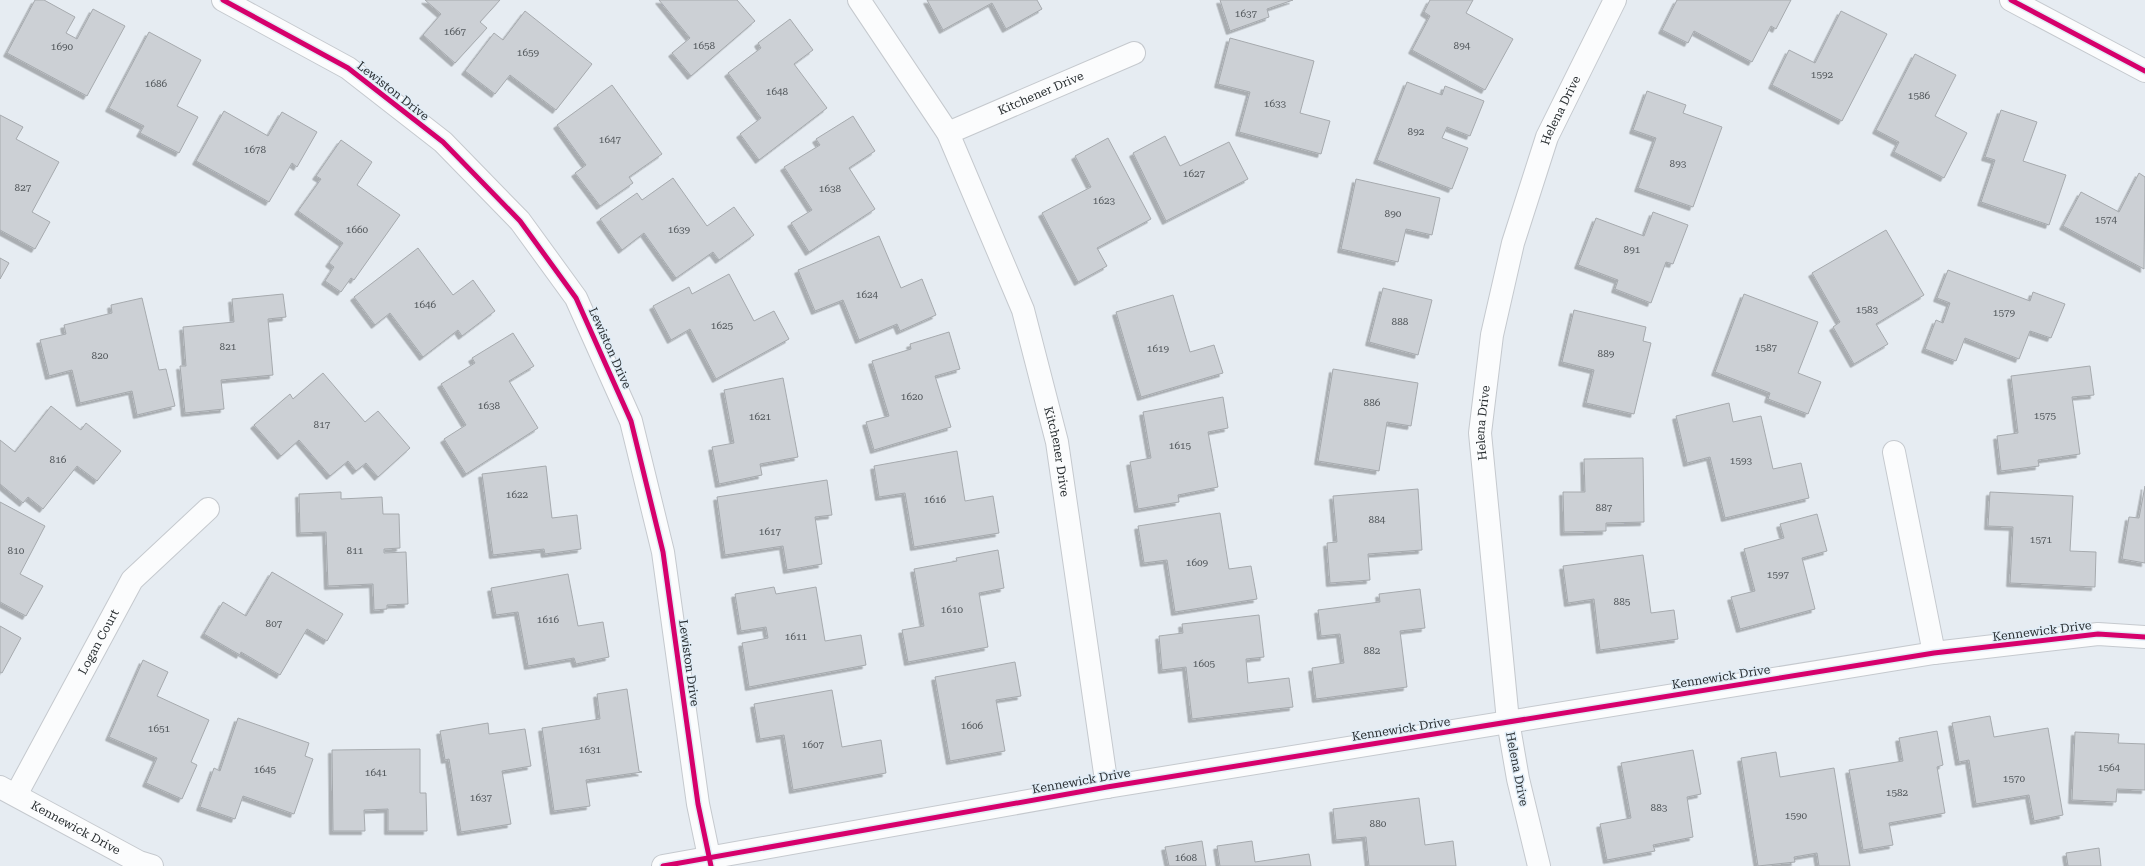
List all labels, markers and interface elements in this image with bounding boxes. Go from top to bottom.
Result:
house number: 1637 [1235,8,1258,19]
house number: 1667 [444,26,467,37]
house number: 1658 [693,40,716,51]
house number: 894 [1454,40,1471,51]
house number: 1690 [51,41,74,52]
house number: 1659 [517,47,540,58]
street label: Lewiston Drive [354,59,432,124]
street label: Kitchener Drive [996,68,1086,118]
house number: 1592 [1811,69,1834,80]
street label: Helena Drive [1538,73,1583,147]
house number: 1686 [145,78,168,89]
house number: 1648 [766,86,789,97]
house number: 1586 [1908,90,1931,101]
house number: 1633 [1264,98,1287,109]
house number: 892 [1408,126,1425,137]
house number: 1647 [599,134,622,145]
house number: 1678 [244,144,267,155]
house number: 893 [1670,158,1687,169]
house number: 1627 [1183,168,1206,179]
house number: 827 [15,182,32,193]
house number: 1638 [819,183,842,194]
house number: 1623 [1093,195,1116,206]
house number: 890 [1385,208,1402,219]
house number: 1574 [2095,214,2118,225]
house number: 1660 [346,224,369,235]
house number: 1639 [668,224,691,235]
house number: 891 [1624,244,1641,255]
house number: 1624 [856,289,879,300]
house number: 1646 [414,299,437,310]
house number: 1583 [1856,304,1879,315]
street label: Lewiston Drive [586,305,634,391]
house number: 1579 [1993,307,2016,318]
house number: 888 [1392,316,1409,327]
house number: 1625 [711,320,734,331]
house number: 821 [220,341,237,352]
house number: 1587 [1755,342,1778,353]
house number: 1619 [1147,343,1170,354]
house number: 889 [1598,348,1615,359]
house number: 820 [92,350,109,361]
street label: Helena Drive [1473,384,1493,461]
house number: 1620 [901,391,924,402]
house number: 886 [1364,397,1381,408]
house number: 1638 [478,400,501,411]
street label: Kitchener Drive [1041,405,1072,498]
house number: 1575 [2034,410,2057,421]
house number: 1621 [749,411,772,422]
house number: 817 [314,419,331,430]
house number: 1615 [1169,440,1192,451]
house number: 816 [50,454,67,465]
house number: 1593 [1730,455,1753,466]
house number: 1622 [506,489,529,500]
house number: 1616 [924,494,947,505]
house number: 887 [1596,502,1613,513]
house number: 884 [1369,514,1386,525]
house number: 1617 [759,526,782,537]
house number: 1571 [2030,534,2053,545]
house number: 810 [8,545,25,556]
house number: 811 [347,545,364,556]
house number: 1609 [1186,557,1209,568]
house number: 1597 [1767,569,1790,580]
house number: 885 [1614,596,1631,607]
house number: 1610 [941,604,964,615]
street label: Logan Court [75,606,122,677]
house number: 1616 [537,614,560,625]
house number: 807 [266,618,283,629]
street label: Kennewick Drive [1992,618,2093,644]
street label: Lewiston Drive [676,619,702,708]
house number: 1611 [785,631,808,642]
house number: 882 [1364,645,1381,656]
house number: 1605 [1193,658,1216,669]
street label: Kennewick Drive [1671,662,1772,692]
street label: Kennewick Drive [1351,714,1452,744]
house number: 1606 [961,720,984,731]
house number: 1651 [148,723,171,734]
street label: Helena Drive [1503,731,1531,808]
house number: 1607 [802,739,825,750]
house number: 1631 [579,744,602,755]
house number: 1564 [2098,762,2121,773]
house number: 1645 [254,764,277,775]
street label: Kennewick Drive [1031,765,1132,797]
house number: 1641 [365,767,388,778]
house number: 1570 [2003,773,2026,784]
house number: 1582 [1886,787,1909,798]
house number: 1637 [470,792,493,803]
street label: Kennewick Drive [29,798,123,858]
house number: 883 [1651,802,1668,813]
house number: 1590 [1785,810,1808,821]
house number: 880 [1370,818,1387,829]
house number: 1608 [1175,852,1198,863]

